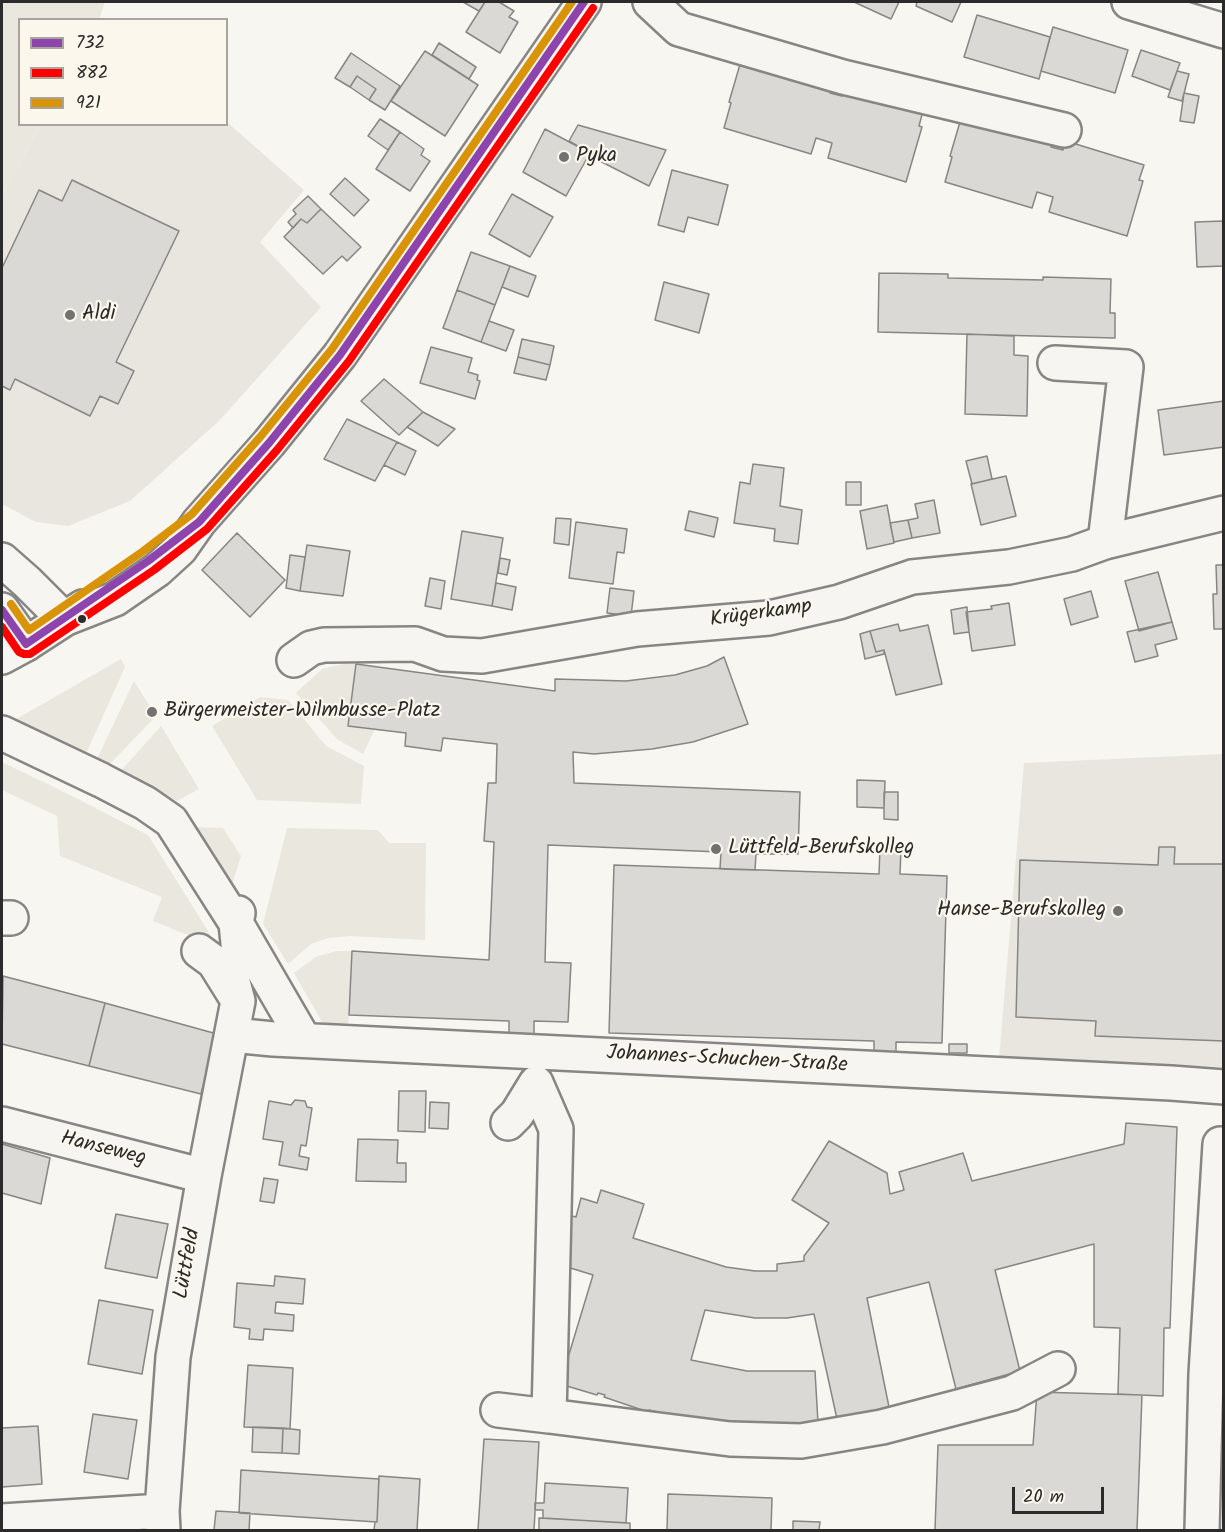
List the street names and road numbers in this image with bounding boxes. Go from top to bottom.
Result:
street label: Krügerkamp [709,595,813,635]
street label: Johannes-Schuchen-Straße [606,1042,848,1080]
street label: Hanseweg [58,1127,148,1173]
street label: Lüttfeld [170,1227,208,1301]

